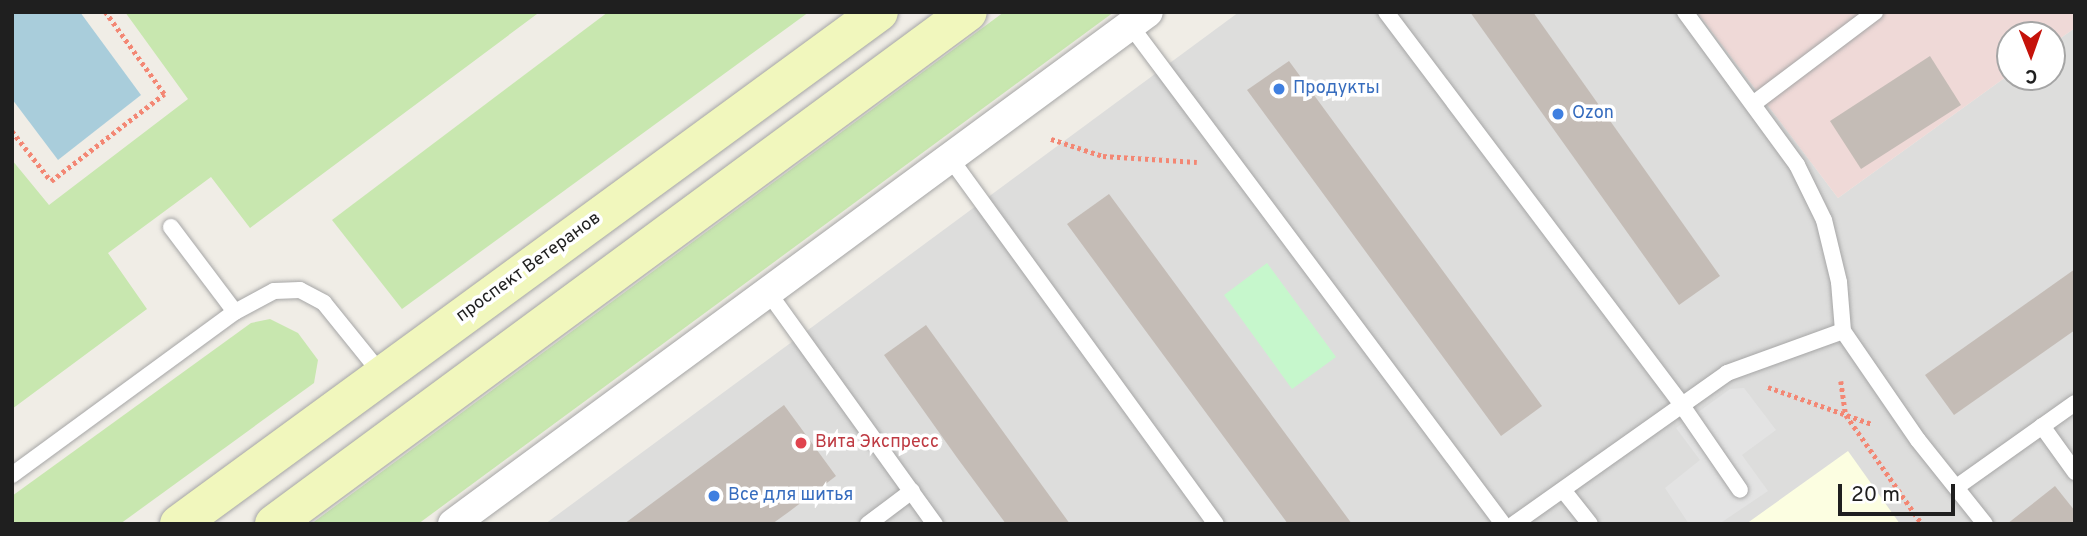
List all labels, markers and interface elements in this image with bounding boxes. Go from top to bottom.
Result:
north arrow [1996,21,2066,91]
text: С [2025,63,2038,87]
place label: Продукты [1293,78,1380,100]
marker: Продукты [1271,81,1287,97]
place label: Ozon [1572,103,1614,125]
marker: Ozon [1550,106,1566,122]
street label: проспект Ветеранов [452,208,606,328]
place label: Вита Экспресс [815,432,939,454]
marker: Вита Экспресс [793,435,809,451]
scale bar [1842,470,1959,514]
text: 20 m [1851,482,1900,509]
place label: Все для шитья [728,485,853,507]
marker: Все для шитья [706,488,722,504]

